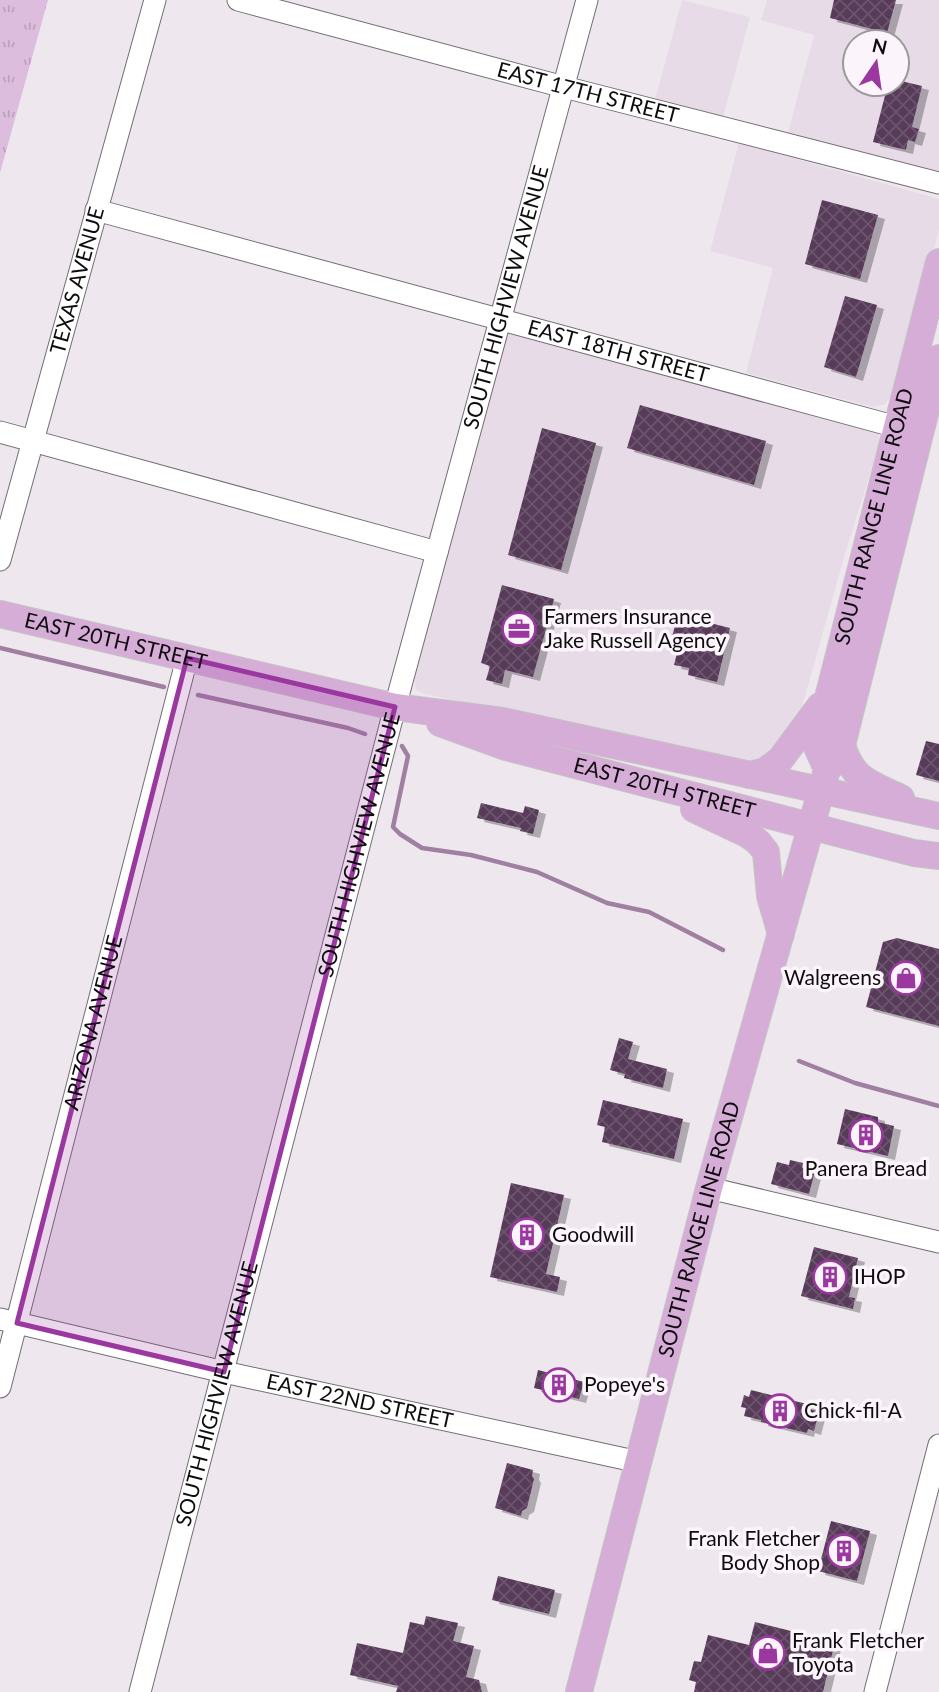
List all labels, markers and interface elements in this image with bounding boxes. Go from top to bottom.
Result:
north arrow [841,28,911,98]
text: N [870,33,890,59]
street label: EAST 17TH STREET [495,56,682,127]
street label: SOUTH HIGHVIEW AVENUE [457,162,553,432]
street label: TEXAS AVENUE [44,204,108,356]
street label: EAST 18TH STREET [525,314,713,387]
street label: SOUTH RANGE LINE ROAD [828,385,917,647]
place label: Farmers Insurance Jake Russell Agency [544,603,727,652]
street label: EAST 20TH STREET [22,606,211,674]
office icon: Farmers Insurance Jake Russell Agency [500,610,538,648]
street label: SOUTH HIGHVIEW AVENUE [312,710,404,980]
street label: EAST 20TH STREET [571,751,759,822]
street label: ARIZONA AVENUE [58,932,126,1113]
shop icon: Walgreens [887,959,925,997]
place label: Walgreens [784,964,881,989]
street label: SOUTH RANGE LINE ROAD [652,1098,744,1360]
building icon: Panera Bread [847,1116,885,1154]
place label: Panera Bread [805,1155,927,1180]
building icon: Goodwill [508,1216,546,1254]
place label: Goodwill [552,1221,634,1246]
street label: SOUTH HIGHVIEW AVENUE [170,1258,262,1528]
building icon: IHOP [811,1258,849,1296]
place label: IHOP [854,1263,905,1288]
building icon: Popeye's [540,1366,578,1404]
street label: EAST 22ND STREET [264,1368,456,1432]
place label: Popeye's [584,1371,665,1396]
building icon: Chick-fil-A [761,1392,799,1430]
place label: Chick-fil-A [804,1397,903,1422]
place label: Frank Fletcher Body Shop [688,1525,820,1574]
building icon: Frank Fletcher Body Shop [825,1532,863,1570]
place label: Frank Fletcher Toyota [792,1627,925,1676]
shop icon: Frank Fletcher Toyota [749,1634,787,1672]

